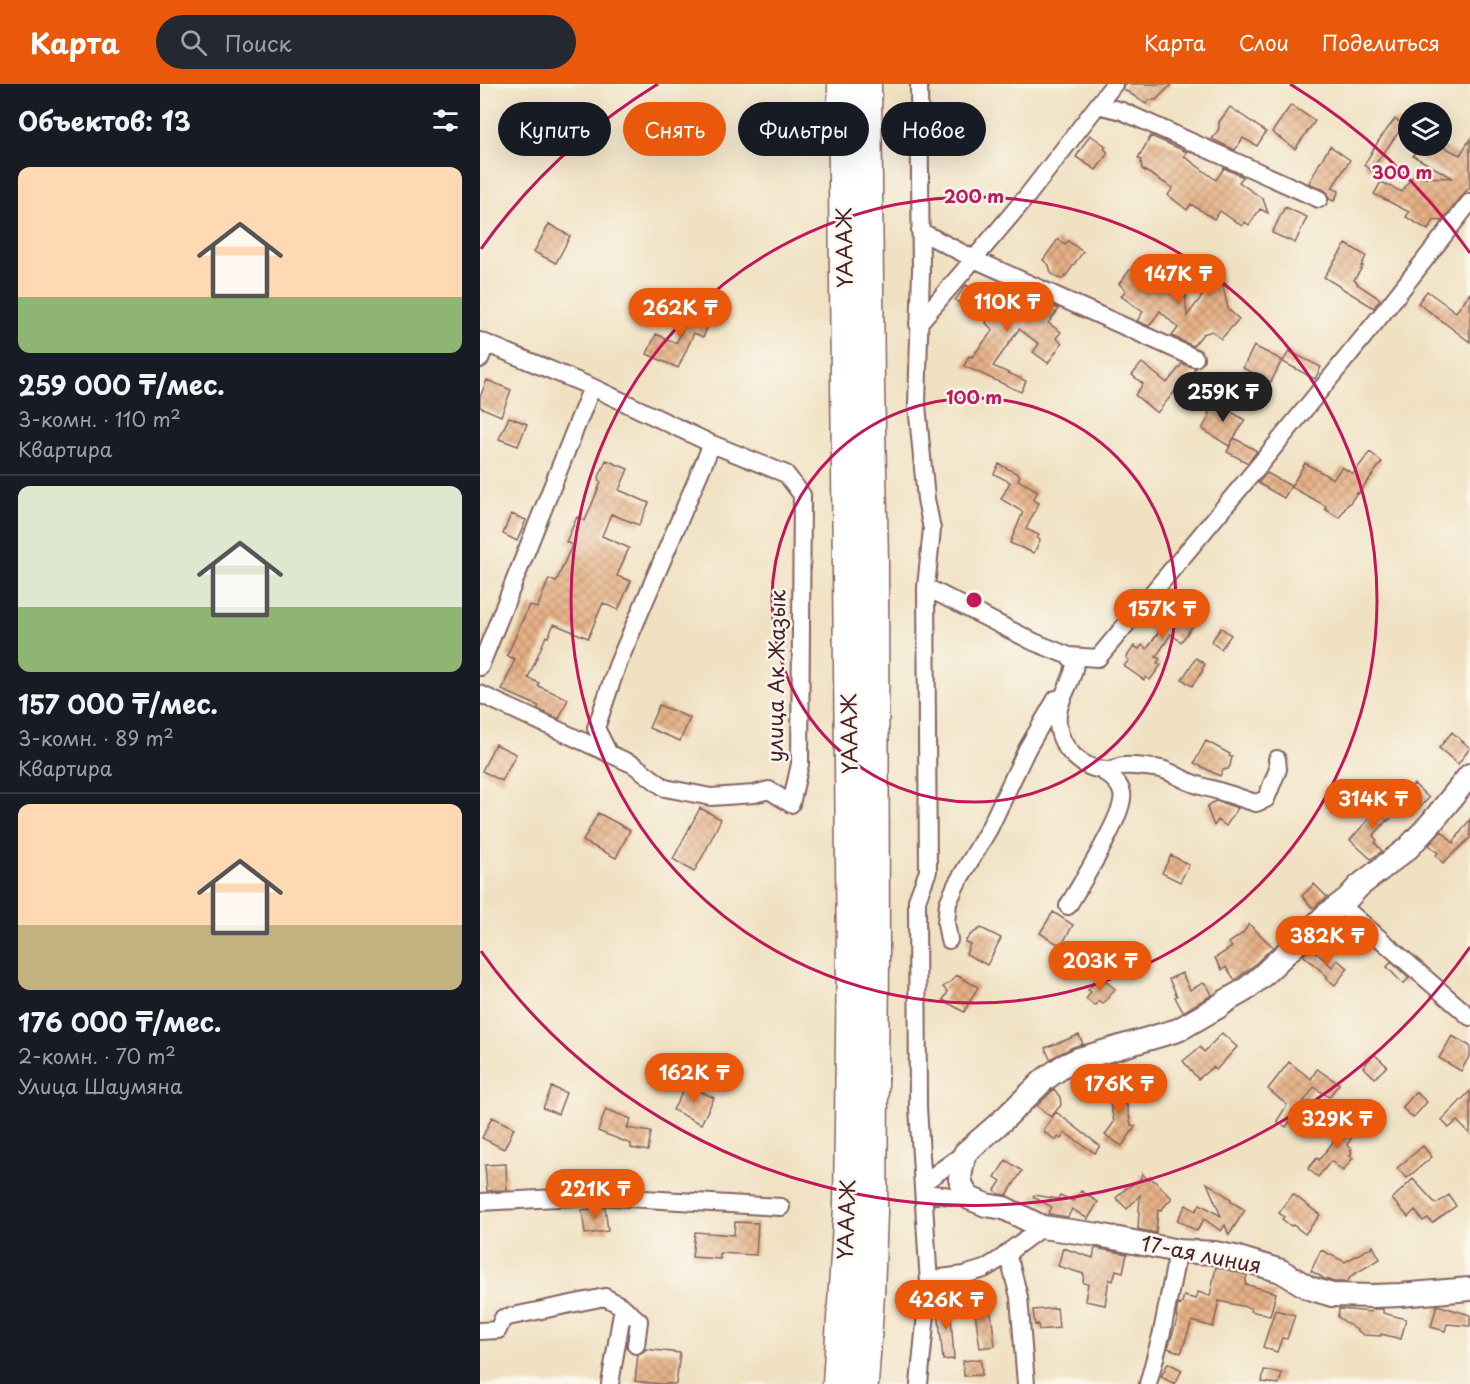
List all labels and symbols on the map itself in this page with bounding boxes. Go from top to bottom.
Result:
text: 300 m [1372,158,1432,185]
text: 200 m [944,182,1004,209]
street label: ҮАААЖ [826,208,860,288]
pin: 147K ₸ [1129,254,1227,305]
pin: 110K ₸ [958,282,1056,333]
pin: 262K ₸ [631,288,729,339]
pin: 259K ₸ [1174,372,1272,423]
text: 100 m [946,383,1002,410]
street label: улица Ак Жазык [757,589,793,763]
pin: 157K ₸ [1113,589,1211,640]
centre of rings [964,590,984,610]
street label: ҮАААЖ [831,694,865,774]
pin: 314K ₸ [1324,779,1422,830]
pin: 382K ₸ [1278,916,1376,967]
pin: 203K ₸ [1051,941,1149,992]
pin: 162K ₸ [645,1053,743,1104]
pin: 176K ₸ [1070,1064,1168,1115]
pin: 329K ₸ [1288,1099,1386,1150]
pin: 221K ₸ [546,1169,644,1220]
street label: ҮАААЖ [828,1179,862,1261]
street label: 17-ая линия [1138,1226,1264,1280]
pin: 426K ₸ [897,1280,995,1331]

